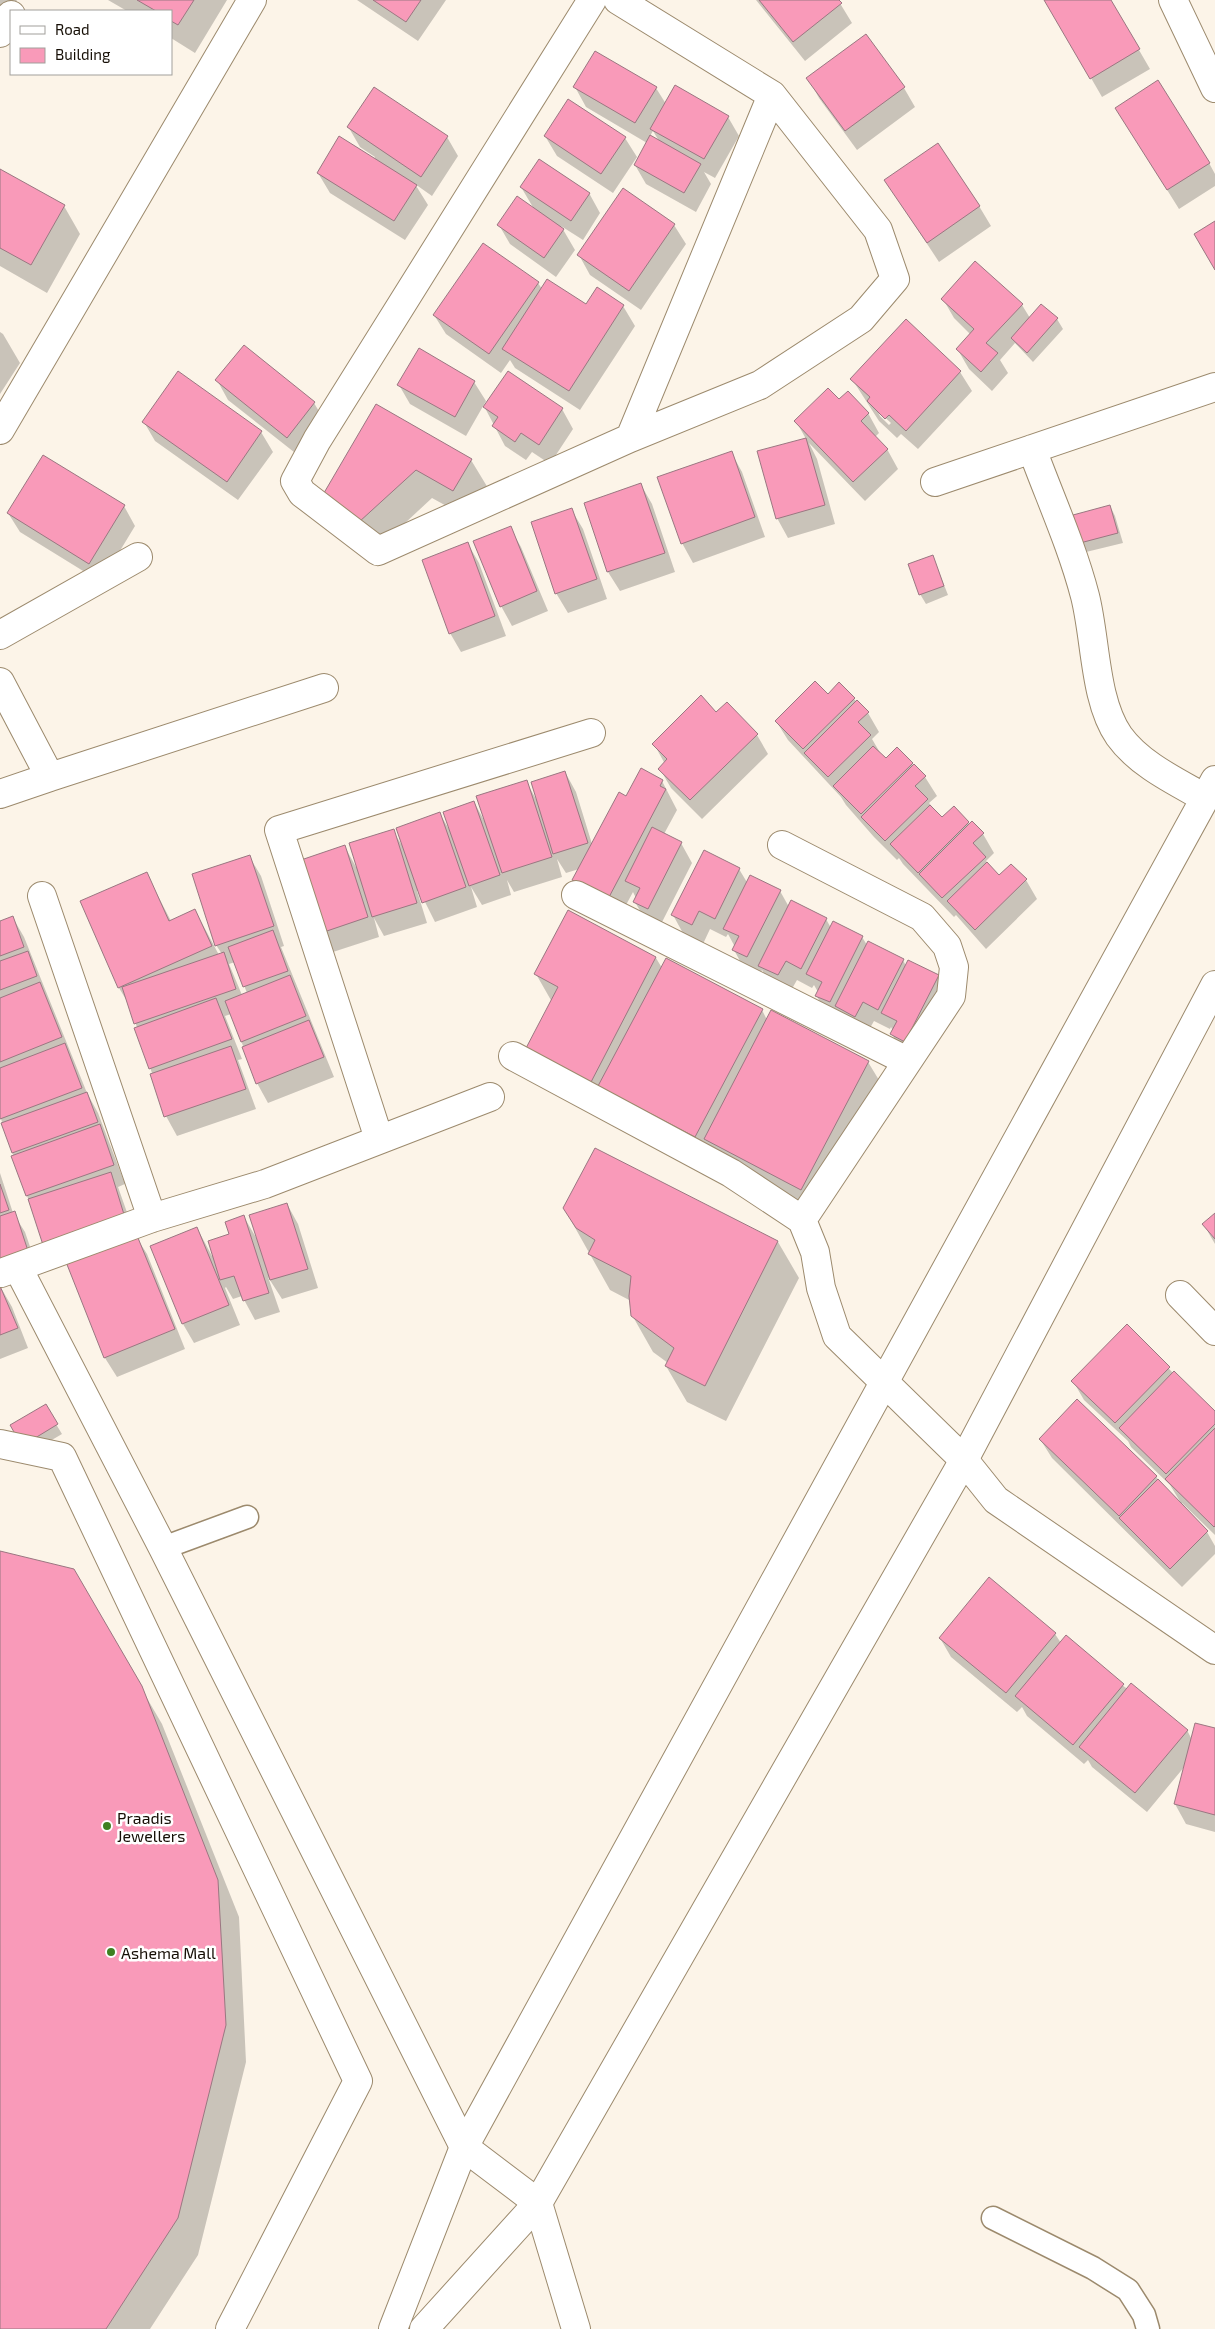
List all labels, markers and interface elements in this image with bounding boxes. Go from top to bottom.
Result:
legend [10,10,172,75]
text: Road [55,20,90,38]
text: Building [55,45,111,63]
place label: Praadis Jewellers [117,1808,185,1845]
marker: Praadis Jewellers [101,1820,113,1832]
place label: Ashema Mall [121,1943,216,1962]
marker: Ashema Mall [105,1946,117,1958]

